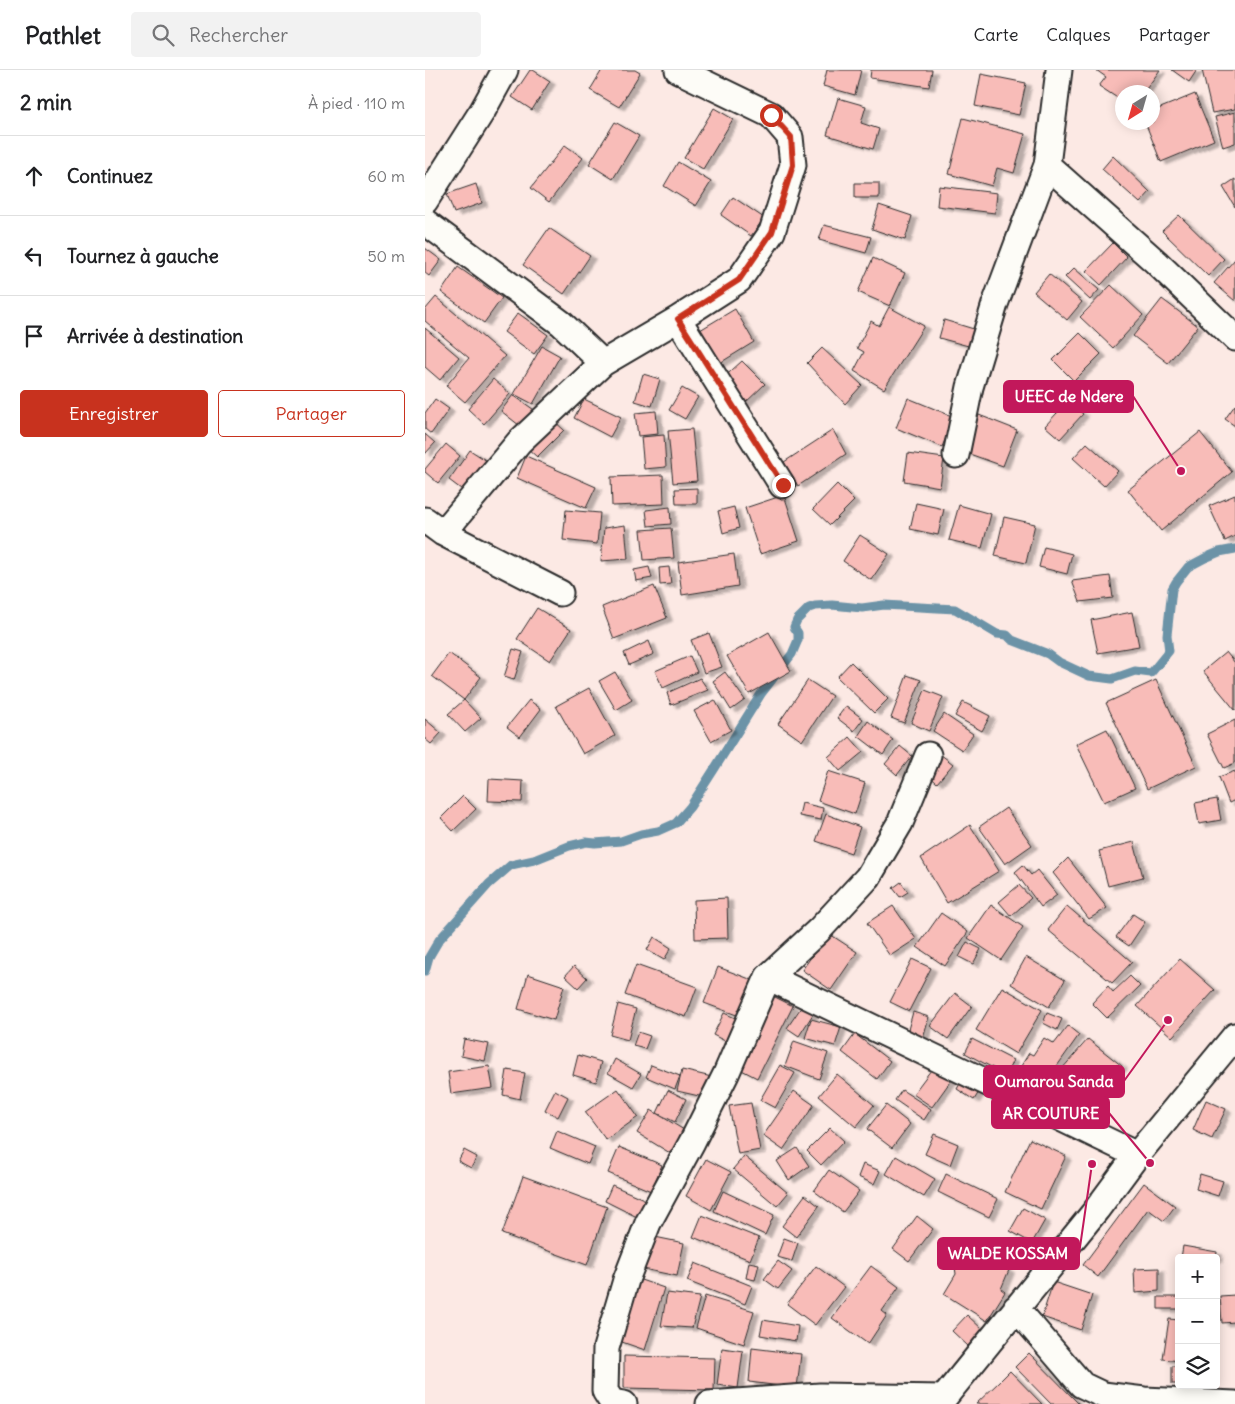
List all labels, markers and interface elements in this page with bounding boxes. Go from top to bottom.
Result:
search box [131,12,481,57]
text: Pathlet [25,20,101,50]
icon: search [149,21,177,49]
text: Rechercher [189,23,288,47]
text: Carte [973,23,1018,46]
text: Calques [1046,23,1111,46]
text: Partager [1139,23,1210,46]
north arrow [1115,85,1160,130]
text: 2 min [20,89,72,116]
text: À pied · 110 m [308,93,405,113]
route start [760,104,783,127]
icon: ahead [20,162,48,190]
text: Continuez [67,164,153,188]
text: 60 m [367,166,405,186]
icon: left [20,242,48,270]
text: Tournez à gauche [67,244,219,268]
text: 50 m [367,246,405,266]
icon: arrive [20,322,48,350]
text: Arrivée à destination [67,324,243,348]
callout: UEEC de Ndere [1004,381,1133,412]
text: UEEC de Ndere [1014,386,1124,406]
button: Enregistrer [20,390,208,437]
button: Partager [218,390,405,437]
route end [772,474,795,497]
callout: Oumarou Sanda [984,1066,1124,1097]
text: Oumarou Sanda [994,1071,1114,1091]
callout: AR COUTURE [992,1097,1109,1128]
text: AR COUTURE [1003,1103,1099,1123]
callout: WALDE KOSSAM [938,1238,1079,1269]
text: WALDE KOSSAM [948,1243,1068,1263]
map controls [1175,1254,1220,1389]
button: + [1175,1254,1220,1299]
button: − [1175,1299,1220,1344]
button: layers [1175,1344,1220,1389]

